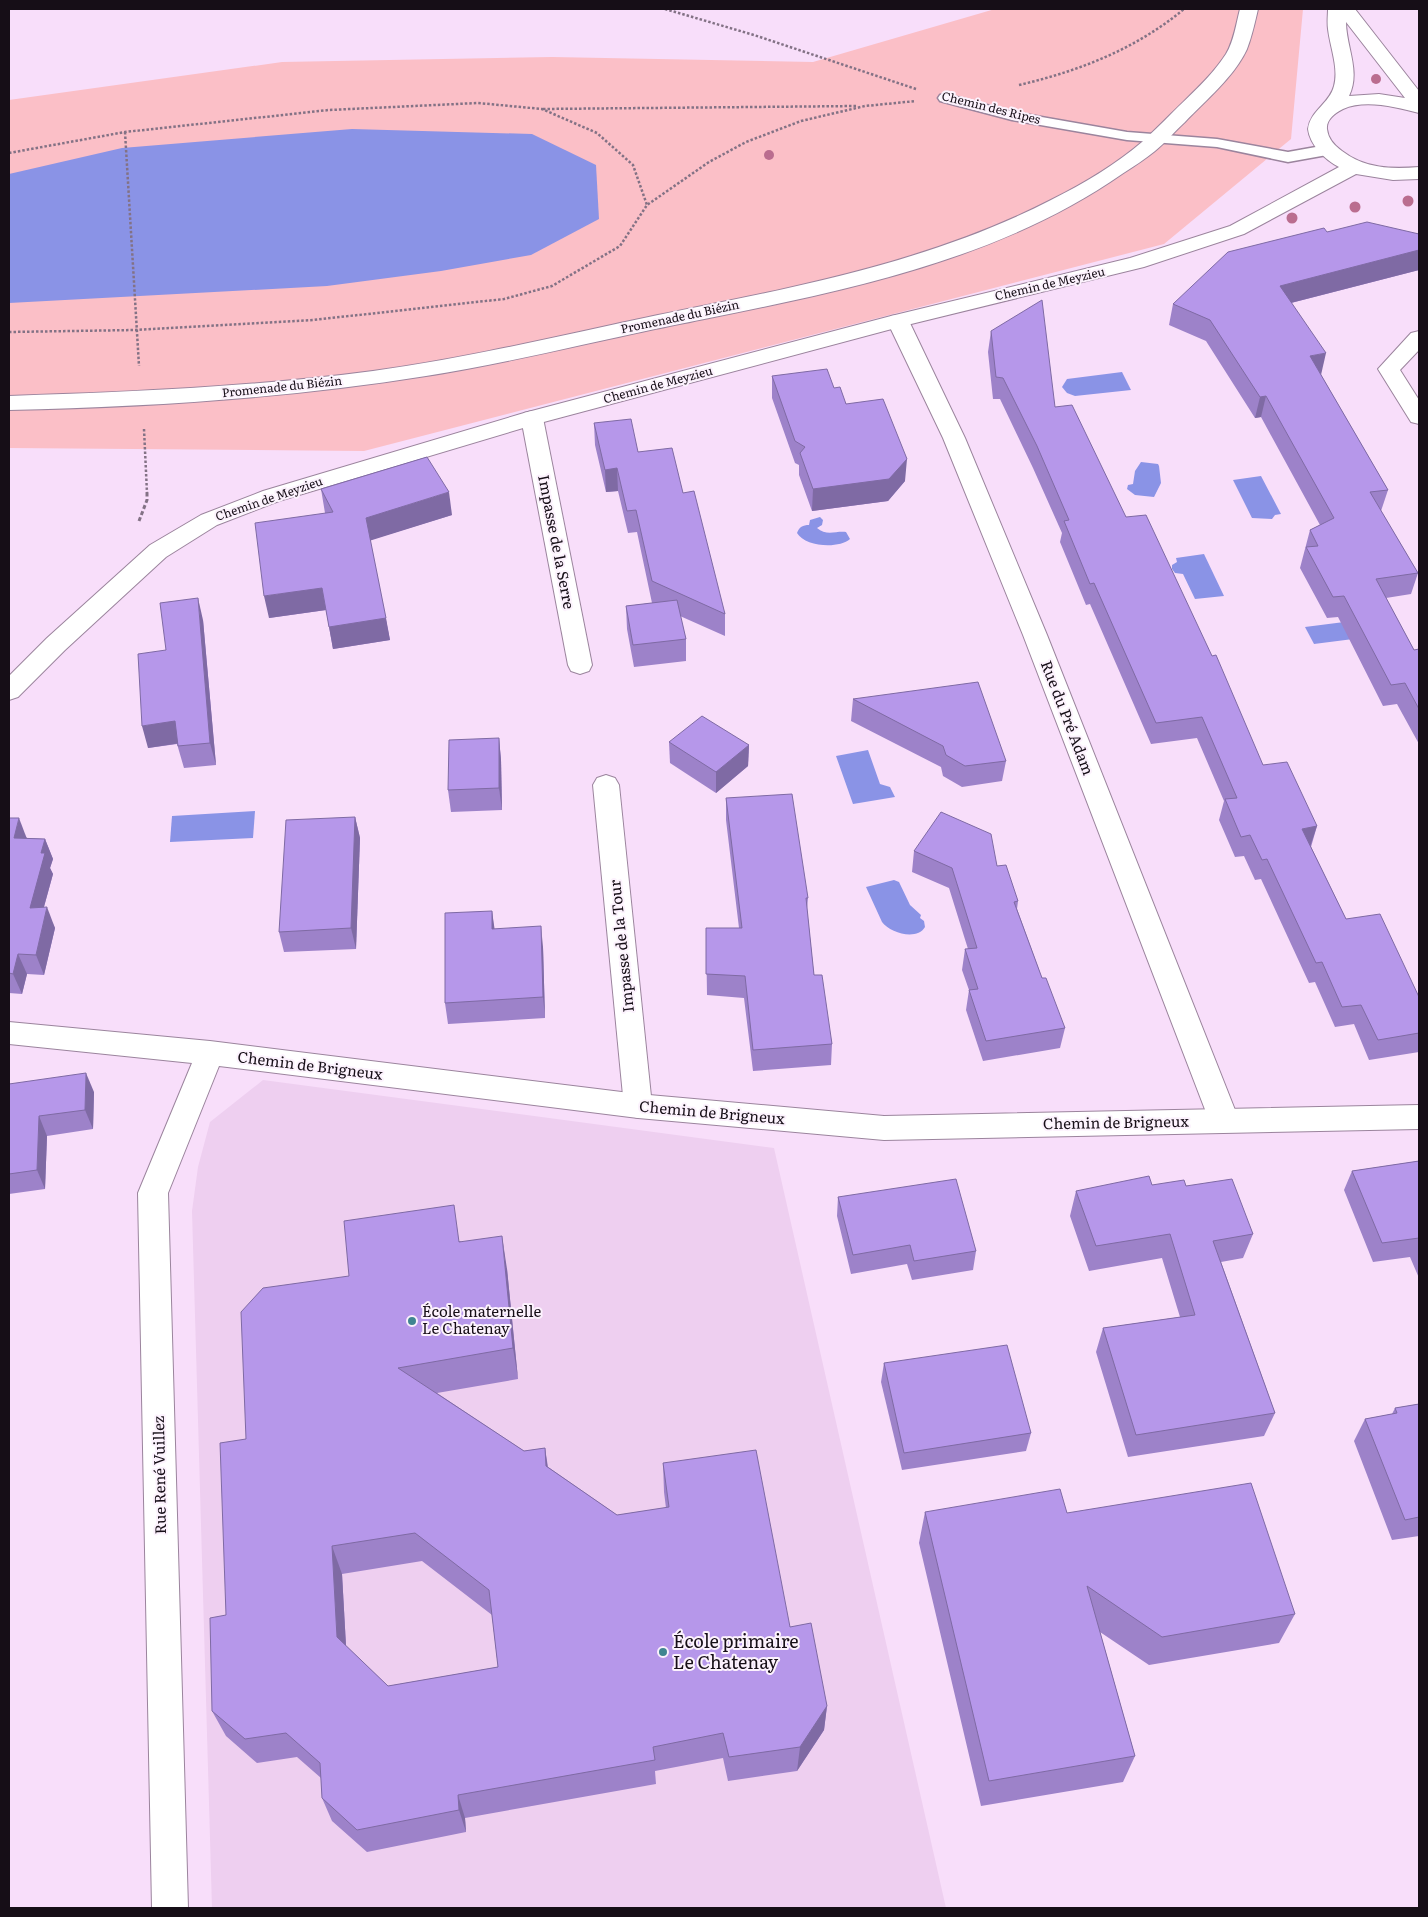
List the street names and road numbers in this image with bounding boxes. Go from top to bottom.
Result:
street label: Chemin des Ripes [940,86,1043,128]
street label: Chemin de Meyzieu [993,262,1107,304]
street label: Promenade du Biézin [619,295,741,337]
street label: Chemin de Meyzieu [601,361,715,407]
street label: Promenade du Biézin [221,371,343,401]
street label: Chemin de Meyzieu [213,471,325,525]
street label: Impasse de la Serre [533,473,582,611]
street label: Rue du Pré Adam [1036,657,1101,779]
street label: Impasse de la Tour [602,879,639,1014]
street label: Chemin de Brigneux [236,1044,385,1085]
street label: Chemin de Brigneux [638,1094,786,1129]
street label: Chemin de Brigneux [1043,1109,1190,1134]
street label: Rue René Vuillez [146,1416,171,1534]

